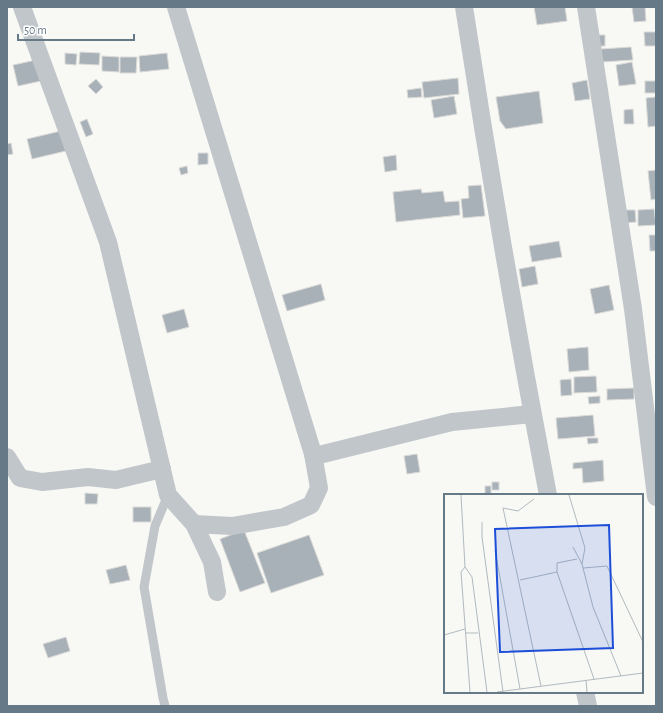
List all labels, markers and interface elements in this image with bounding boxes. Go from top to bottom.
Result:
scale bar [18,16,134,42]
text: 50 m [24,24,47,36]
inset map [444,494,643,693]

